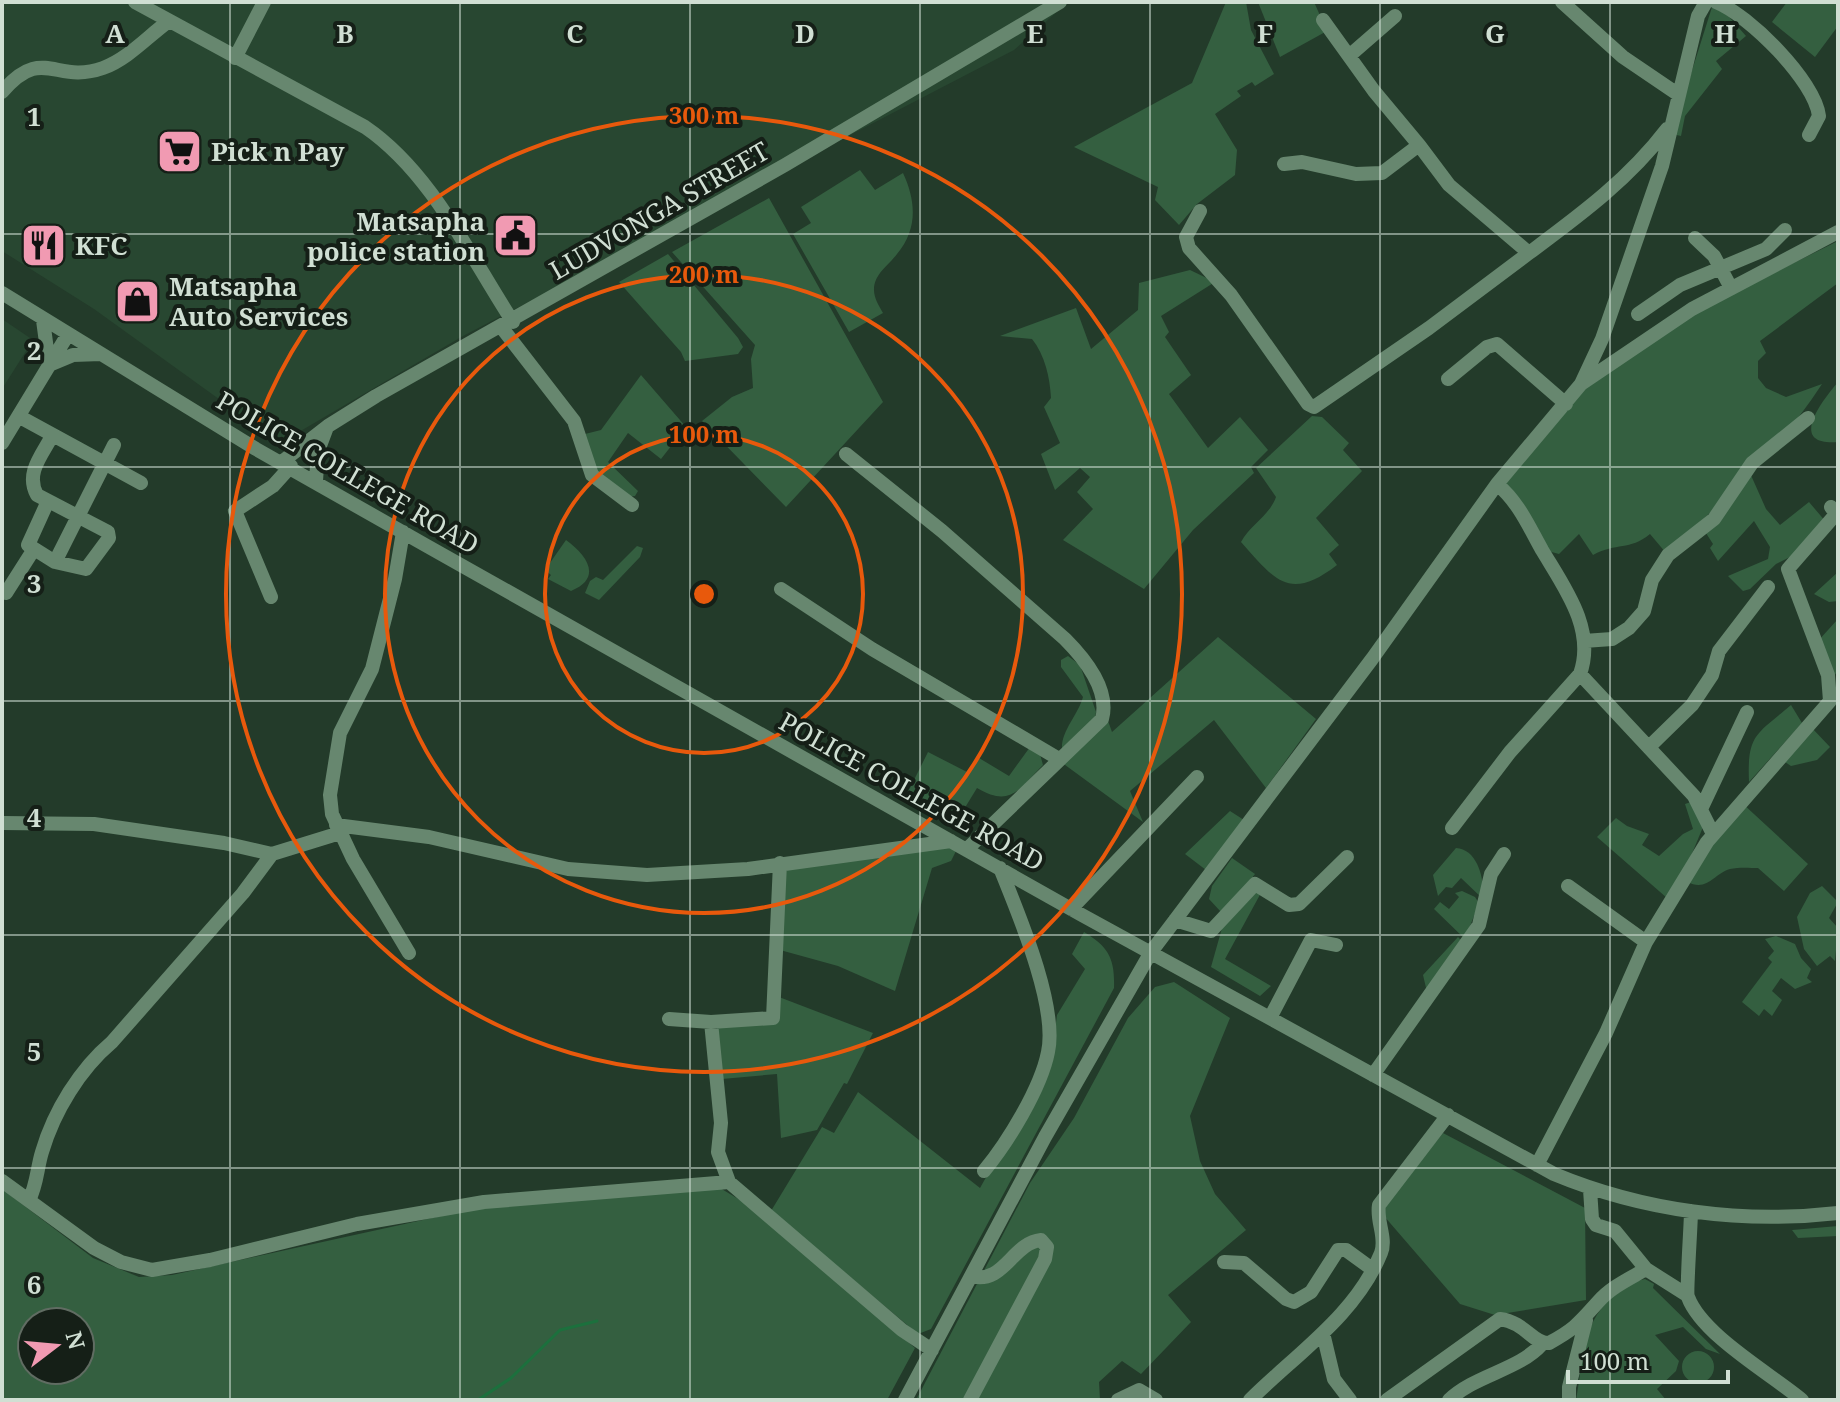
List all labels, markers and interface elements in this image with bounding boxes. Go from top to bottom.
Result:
text: A [105,15,125,51]
text: B [336,15,354,51]
text: C [566,15,584,51]
text: D [795,15,815,51]
text: E [1027,15,1044,51]
text: F [1257,15,1273,51]
text: G [1485,15,1505,51]
text: H [1714,15,1736,51]
text: 1 [27,98,41,134]
text: 300 m [669,98,740,131]
supermarket icon: Pick n Pay [156,127,204,175]
street label: LUDVONGA STREET [543,132,775,288]
place label: Pick n Pay [211,133,346,169]
place label: Matsapha police station [307,203,485,269]
public building icon: Matsapha police station [492,212,540,260]
restaurant icon: KFC [20,221,68,269]
place label: KFC [75,227,128,263]
text: 200 m [669,257,740,290]
place label: Matsapha Auto Services [169,268,348,334]
shop icon: Matsapha Auto Services [114,277,162,325]
text: 2 [27,332,41,368]
street label: POLICE COLLEGE ROAD [210,382,486,562]
text: 100 m [669,417,740,450]
text: 3 [27,565,41,601]
centre of rings [690,580,718,608]
street label: POLICE COLLEGE ROAD [773,703,1051,879]
text: 4 [27,799,42,835]
text: 5 [27,1033,41,1069]
text: 6 [27,1266,41,1302]
north arrow [16,1306,96,1386]
text: N [59,1328,93,1353]
scale bar [1568,1334,1728,1384]
text: 100 m [1580,1344,1649,1377]

